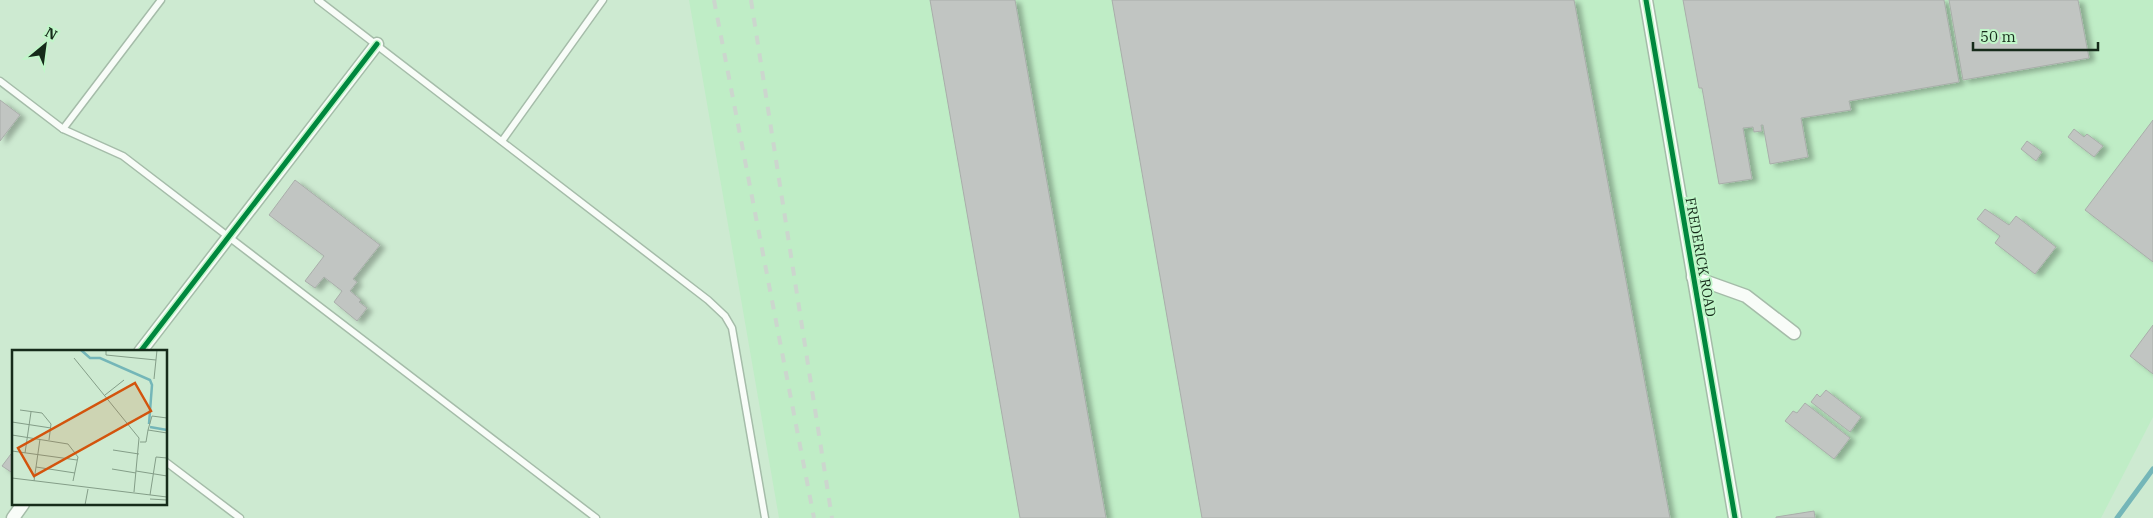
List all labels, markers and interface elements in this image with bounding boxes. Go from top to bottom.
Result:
north arrow [20,20,70,70]
scale bar [1973,20,2098,52]
text: N [42,23,61,44]
text: 50 m [1980,27,2016,46]
street label: FREDERICK ROAD [1682,196,1720,318]
inset map [12,350,168,506]

